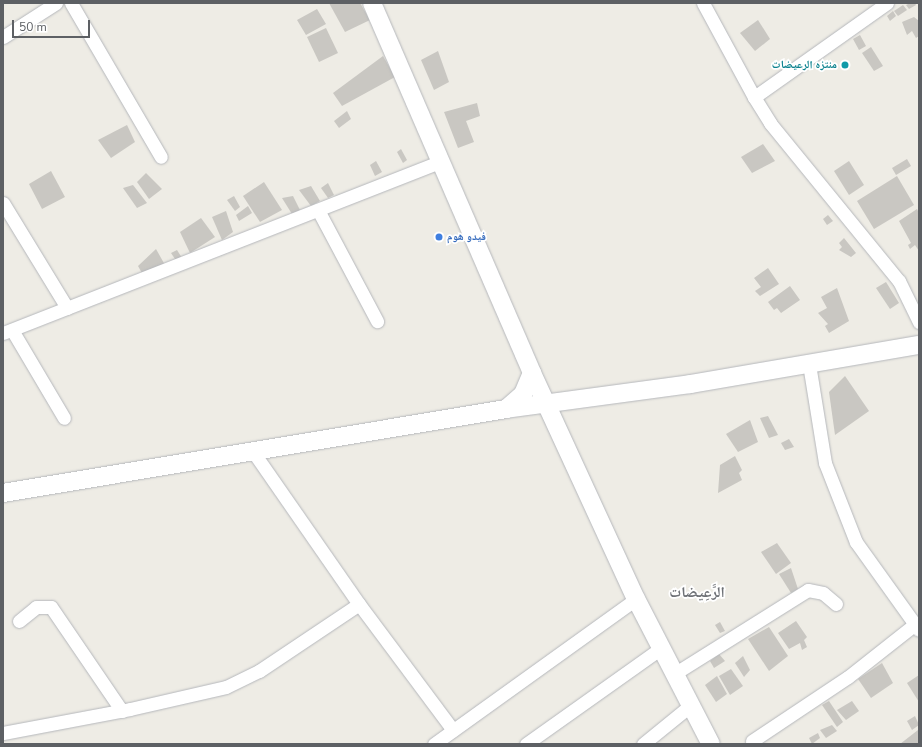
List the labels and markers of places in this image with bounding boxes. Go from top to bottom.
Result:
place label: منتزه الرعيضات [772,58,837,72]
marker: منتزه الرعيضات [840,60,850,70]
place label: فيدو هوم [447,230,486,244]
marker: فيدو هوم [434,232,444,242]

